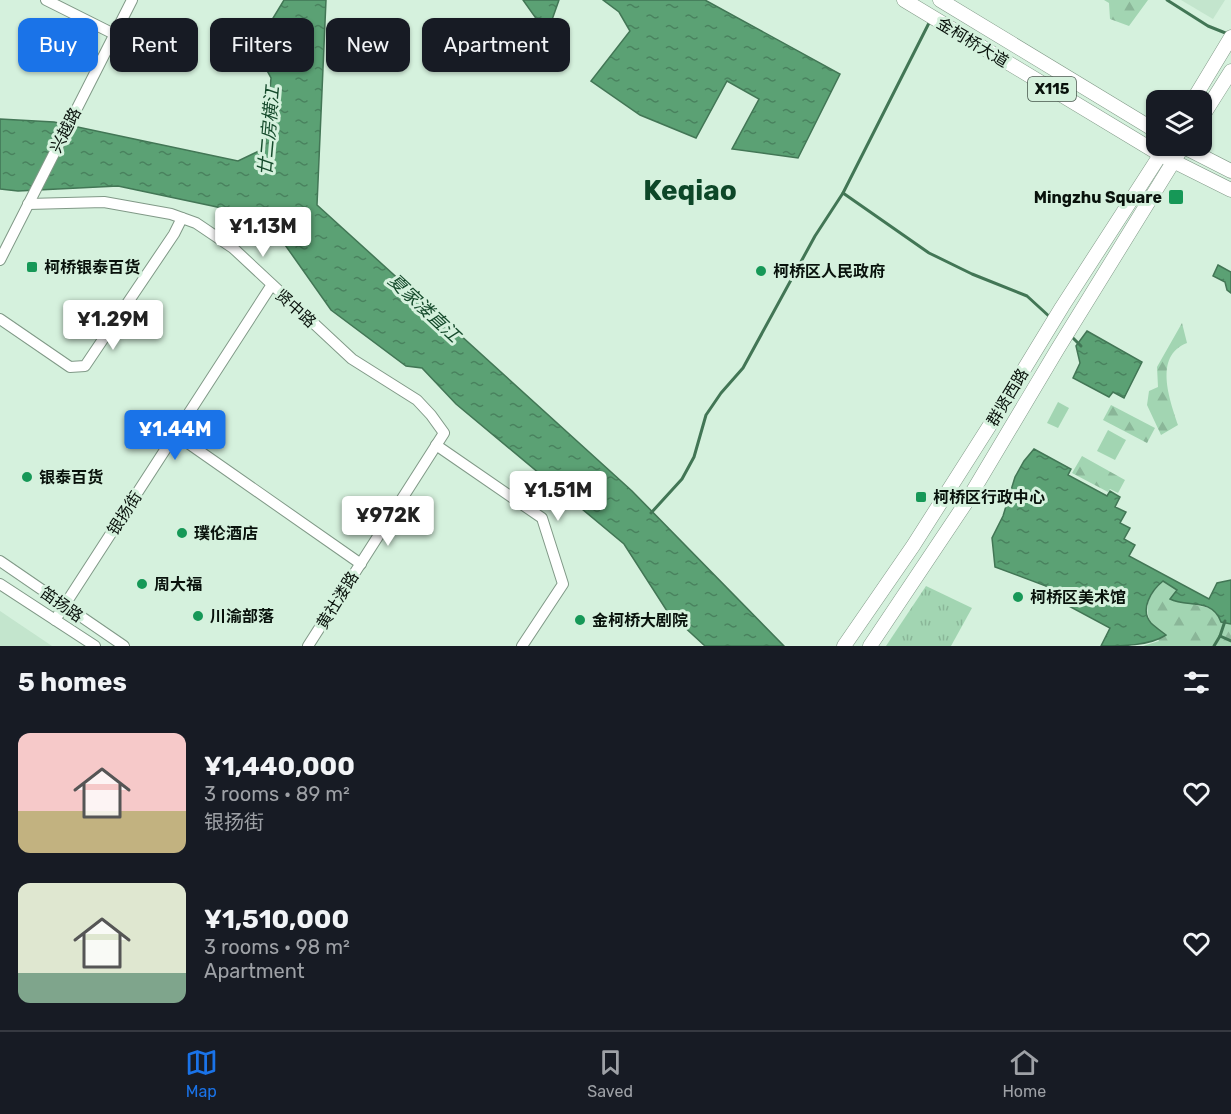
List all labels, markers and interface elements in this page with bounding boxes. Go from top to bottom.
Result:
street label: 金柯桥大道 [934,14,1012,71]
chip: Buy [18,18,98,72]
chip: Rent [110,18,198,72]
chip: Filters [210,18,314,72]
chip: New [326,18,410,72]
chip: Apartment [422,18,570,72]
road number: X115 [1028,77,1076,101]
water label: 廿二房横江 [254,83,284,177]
map controls [1146,90,1212,156]
button: layers [1146,90,1212,156]
street label: 兴越路 [46,105,85,156]
district label: Keqiao [643,174,737,207]
place label: Mingzhu Square [1034,188,1162,207]
marker: Mingzhu Square [1167,188,1185,206]
pin: ¥1.13M [214,207,312,258]
text: ¥1.13M [229,214,297,238]
place label: 柯桥银泰百货 [44,258,140,277]
marker: 柯桥银泰百货 [25,260,39,274]
place label: 柯桥区人民政府 [773,262,885,281]
marker: 柯桥区人民政府 [754,264,768,278]
water label: 夏家溇直江 [384,269,466,348]
street label: 贤中路 [271,285,320,331]
pin: ¥1.29M [64,300,162,351]
text: ¥1.29M [77,307,149,331]
street label: 群贤西路 [983,365,1032,430]
pin: ¥1.44M [126,410,224,461]
text: ¥1.44M [138,417,212,441]
place label: 银泰百货 [39,468,103,487]
marker: 银泰百货 [20,470,34,484]
pin: ¥1.51M [509,471,607,522]
text: ¥1.51M [524,478,592,502]
street label: 银扬街 [103,488,145,539]
place label: 柯桥区行政中心 [933,488,1045,507]
marker: 柯桥区行政中心 [914,490,928,504]
pin: ¥972K [346,496,430,547]
text: ¥972K [356,503,420,527]
place label: 璞伦酒店 [194,524,258,543]
marker: 璞伦酒店 [175,526,189,540]
street label: 黄社溇路 [312,568,362,632]
place label: 周大福 [154,575,202,594]
marker: 周大福 [135,577,149,591]
street label: 笛扬路 [37,583,87,626]
place label: 柯桥区美术馆 [1030,588,1126,607]
marker: 柯桥区美术馆 [1011,590,1025,604]
place label: 川渝部落 [210,607,274,626]
marker: 川渝部落 [191,609,205,623]
place label: 金柯桥大剧院 [592,611,688,630]
marker: 金柯桥大剧院 [573,613,587,627]
icon: filters [1180,666,1213,699]
text: 5 homes [18,667,127,698]
text: ¥1,440,000 [204,751,355,782]
icon: home [66,757,138,829]
icon: heart [1180,777,1213,810]
text: 3 rooms · 89 m² [204,782,350,806]
text: 银扬街 [204,810,264,834]
text: ¥1,510,000 [204,904,349,935]
icon: home [66,907,138,979]
icon: heart [1180,927,1213,960]
text: 3 rooms · 98 m² [204,935,350,959]
text: Apartment [204,959,305,983]
tab: Map [185,1046,218,1101]
tab: Saved [587,1046,633,1101]
tab: Home [1002,1046,1046,1101]

